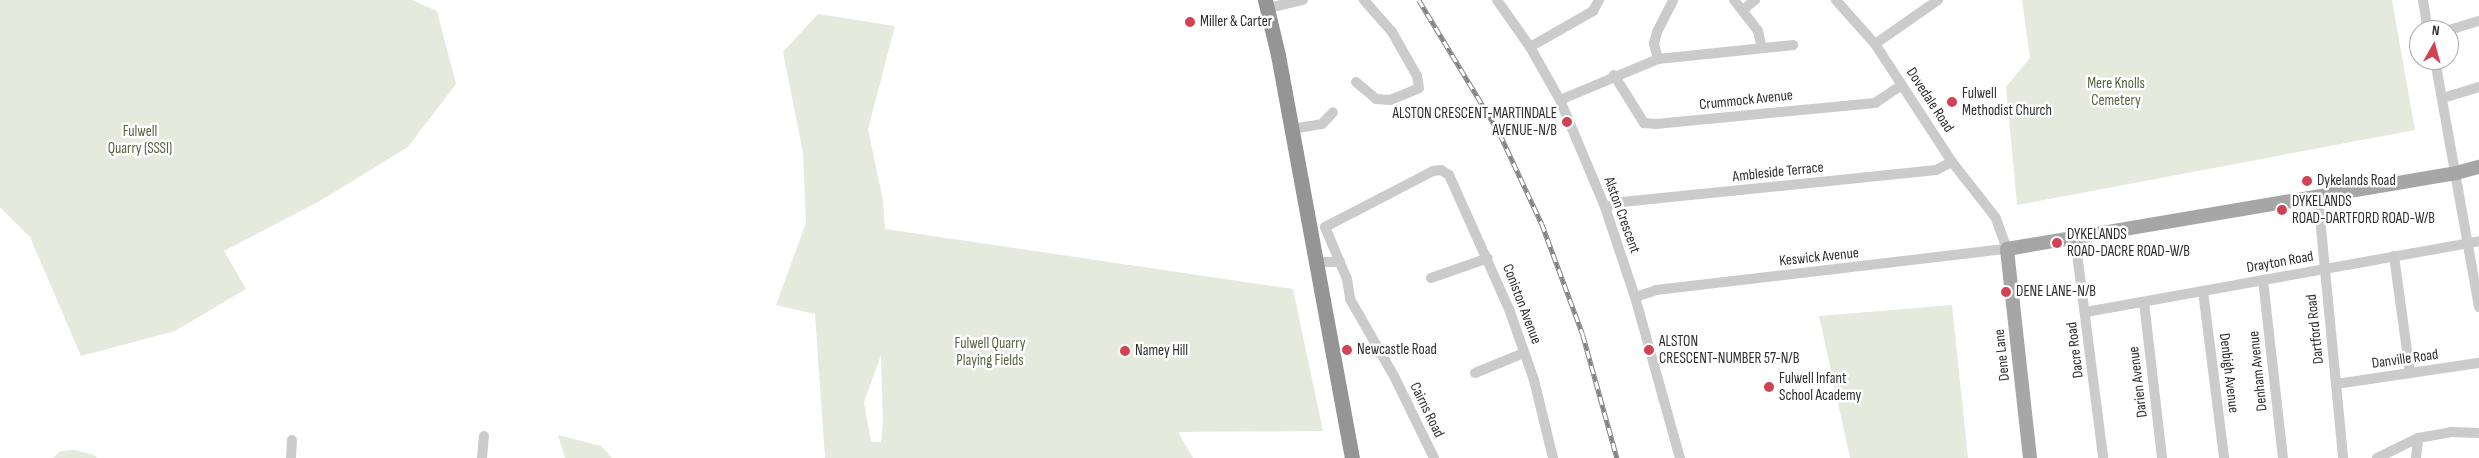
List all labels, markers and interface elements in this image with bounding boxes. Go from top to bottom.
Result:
place label: Miller & Carter [1200,13,1272,31]
marker: Miller & Carter [1184,16,1196,28]
north arrow [2409,20,2459,70]
text: N [2431,22,2441,39]
street label: Dovedale Road [1902,64,1958,136]
park label: Mere Knolls Cemetery [2087,74,2145,109]
place label: Fulwell Methodist Church [1962,84,2052,119]
street label: Crummock Avenue [1698,86,1794,114]
marker: Fulwell Methodist Church [1946,96,1958,108]
place label: ALSTON CRESCENT-MARTINDALE AVENUE-N/B [1393,104,1557,139]
marker: ALSTON CRESCENT-MARTINDALE AVENUE-N/B [1561,116,1573,128]
park label: Fulwell Quarry (SSSI) [108,122,172,157]
street label: Ambleside Terrace [1732,158,1824,186]
place label: Dykelands Road [2317,172,2396,190]
street label: Alston Crescent [1600,174,1644,256]
marker: Dykelands Road [2301,175,2313,187]
place label: DYKELANDS ROAD-DARTFORD ROAD-W/B [2292,192,2435,227]
marker: DYKELANDS ROAD-DARTFORD ROAD-W/B [2276,204,2288,216]
place label: DYKELANDS ROAD-DACRE ROAD-W/B [2067,225,2190,260]
marker: DYKELANDS ROAD-DACRE ROAD-W/B [2051,237,2063,249]
street label: Keswick Avenue [1778,244,1860,270]
street label: Drayton Road [2245,247,2315,277]
street label: Coniston Avenue [1499,262,1545,346]
place label: DENE LANE-N/B [2016,283,2096,301]
marker: DENE LANE-N/B [2000,286,2012,298]
street label: Dartford Road [2302,293,2328,365]
street label: Dacre Road [2063,321,2087,379]
street label: Dene Lane [1990,328,2014,382]
street label: Denham Avenue [2245,330,2271,412]
place label: ALSTON CRESCENT-NUMBER 57-N/B [1659,332,1799,367]
street label: Denbigh Avenue [2215,332,2243,414]
park label: Fulwell Quarry Playing Fields [954,334,1026,369]
place label: Newcastle Road [1357,341,1437,359]
place label: Namey Hill [1135,342,1188,360]
marker: Newcastle Road [1341,344,1353,356]
marker: ALSTON CRESCENT-NUMBER 57-N/B [1643,344,1655,356]
marker: Namey Hill [1119,345,1131,357]
street label: Darien Avenue [2125,345,2151,419]
street label: Danville Road [2371,345,2439,373]
place label: Fulwell Infant School Academy [1779,369,1861,404]
street label: Cairns Road [1406,380,1448,440]
marker: Fulwell Infant School Academy [1763,381,1775,393]

